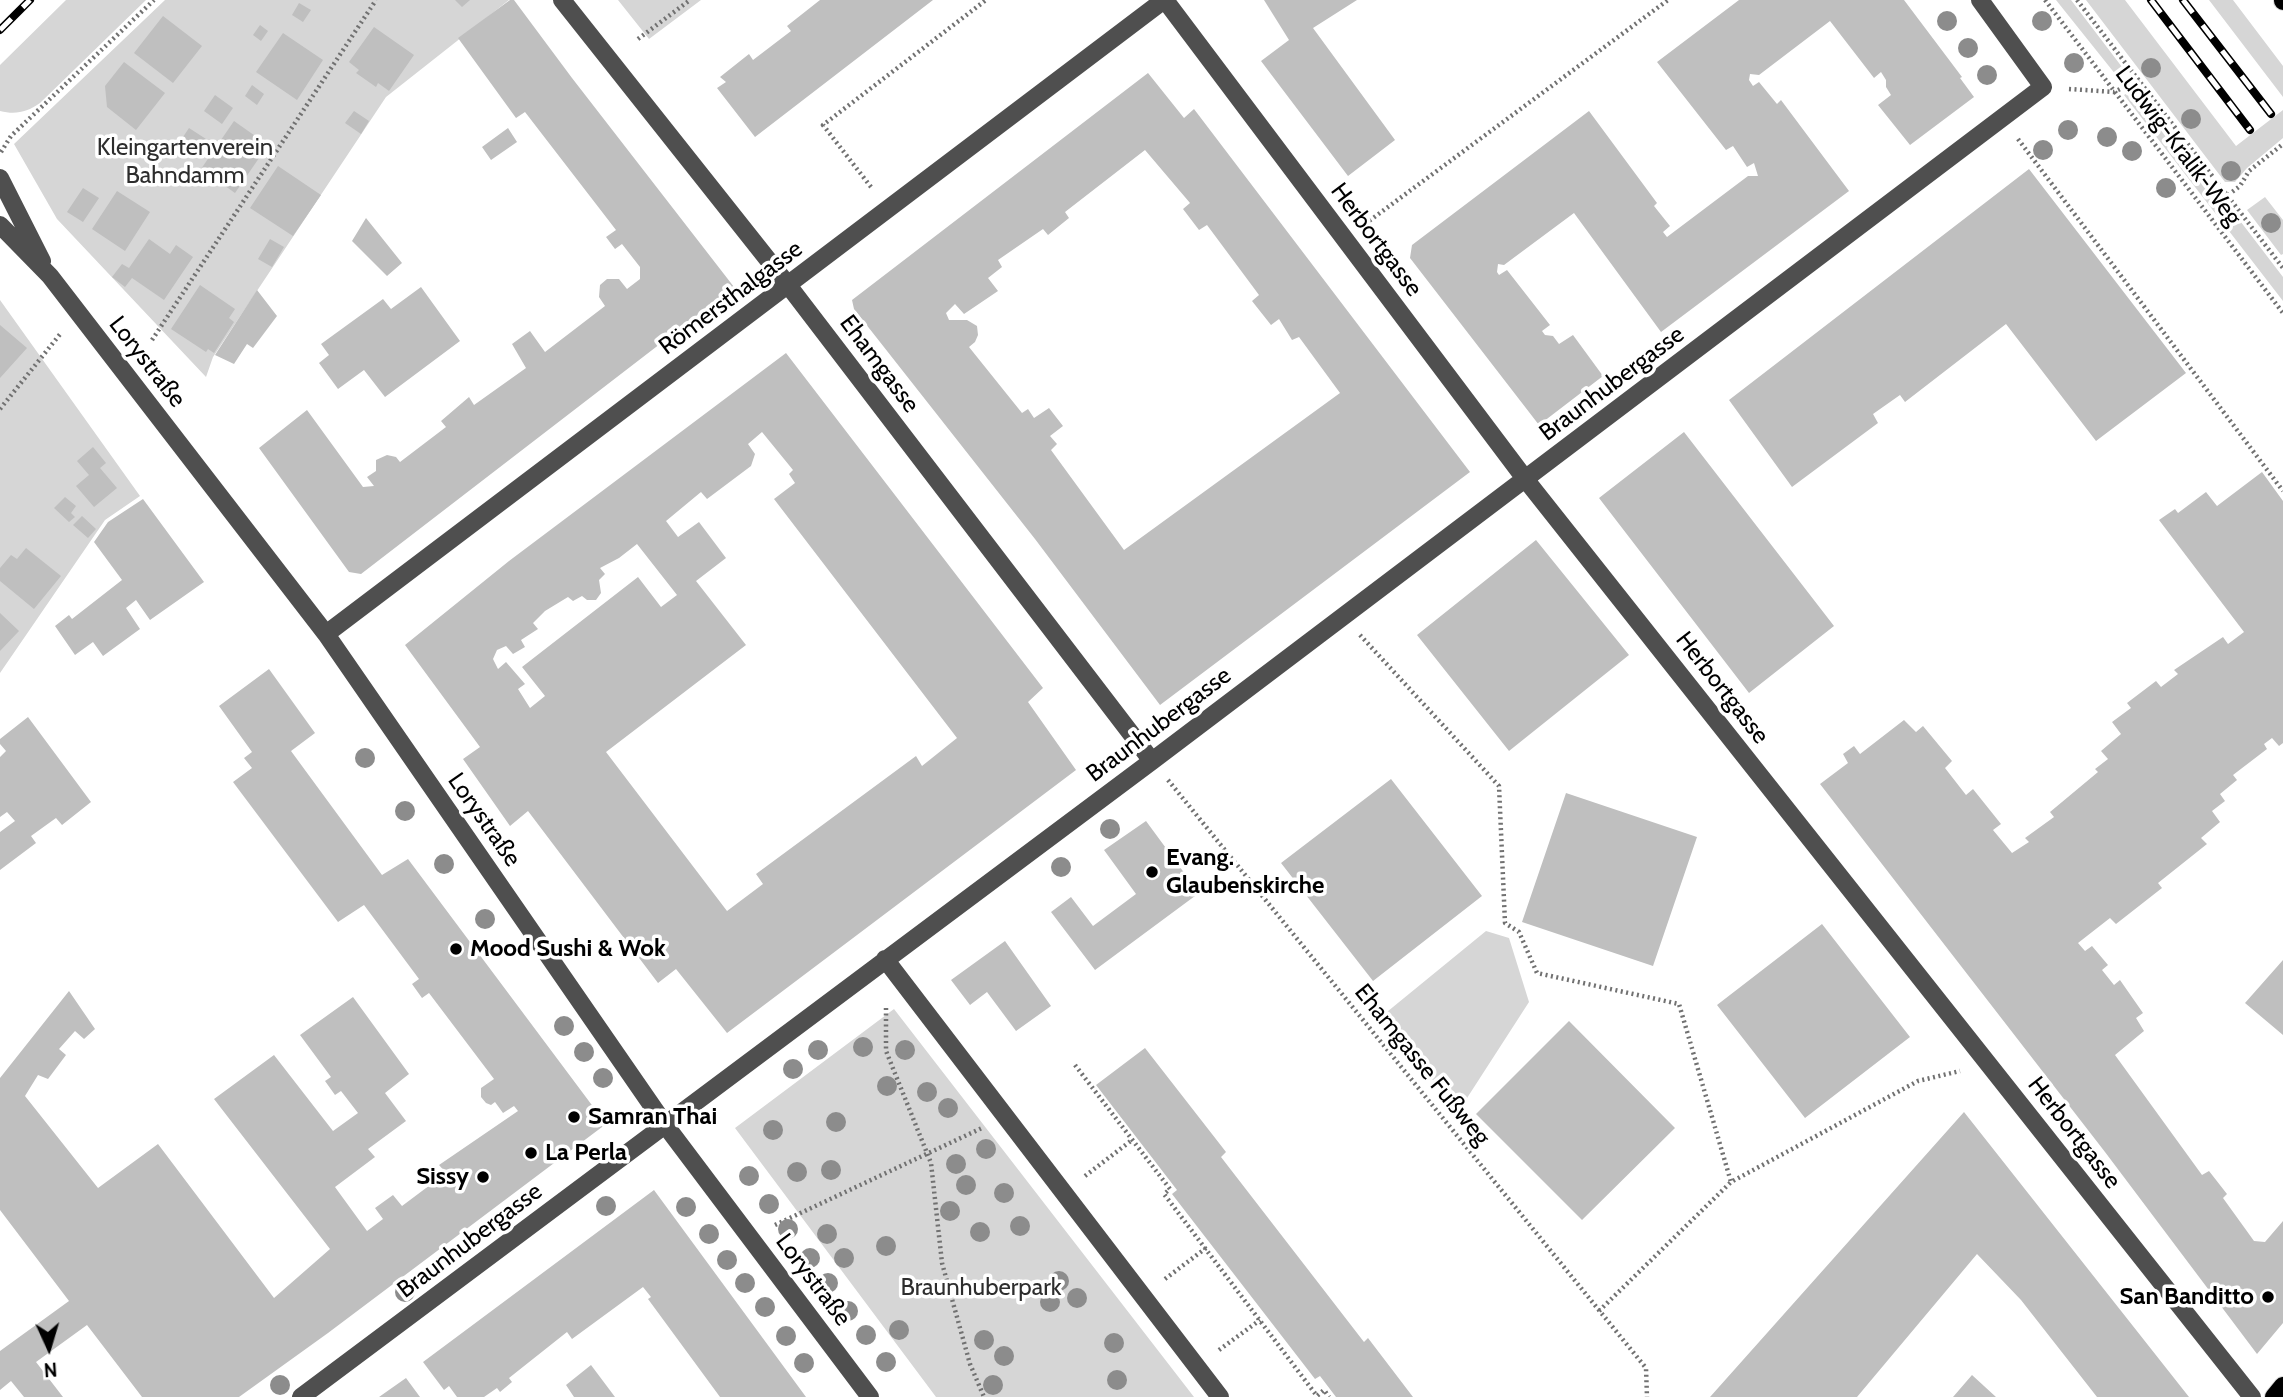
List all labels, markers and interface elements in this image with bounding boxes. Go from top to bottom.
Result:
street label: Ludwig-Kralik-Weg [2109,61,2247,231]
park label: Kleingartenverein Bahndamm [97,134,273,190]
street label: Herbortgasse [1324,178,1428,302]
street label: Römersthalgasse [654,235,808,361]
street label: Ehamgasse [833,310,925,418]
street label: Lorystraße [103,311,191,413]
street label: Braunhubergasse [1534,320,1690,448]
street label: Herbortgasse [1669,626,1775,750]
street label: Braunhubergasse [1081,661,1237,789]
street label: Lorystraße [441,768,527,872]
place label: Evang. Glaubenskirche [1166,844,1324,900]
marker: Evang. Glaubenskirche [1144,864,1160,880]
place label: Mood Sushi & Wok [470,935,666,963]
marker: Mood Sushi & Wok [448,941,464,957]
street label: Ehamgasse Fußweg [1348,979,1496,1151]
street label: Herbortgasse [2021,1071,2127,1195]
place label: Samran Thai [588,1103,717,1131]
marker: Samran Thai [566,1109,582,1125]
place label: La Perla [545,1139,627,1167]
marker: La Perla [523,1145,539,1161]
place label: Sissy [416,1163,469,1191]
marker: Sissy [475,1169,491,1185]
street label: Braunhubergasse [392,1177,548,1305]
street label: Lorystraße [769,1228,857,1332]
park label: Braunhuberpark [900,1274,1062,1302]
place label: San Banditto [2120,1283,2254,1311]
marker: San Banditto [2260,1289,2276,1305]
north arrow [14,1313,84,1383]
text: N [43,1358,58,1381]

